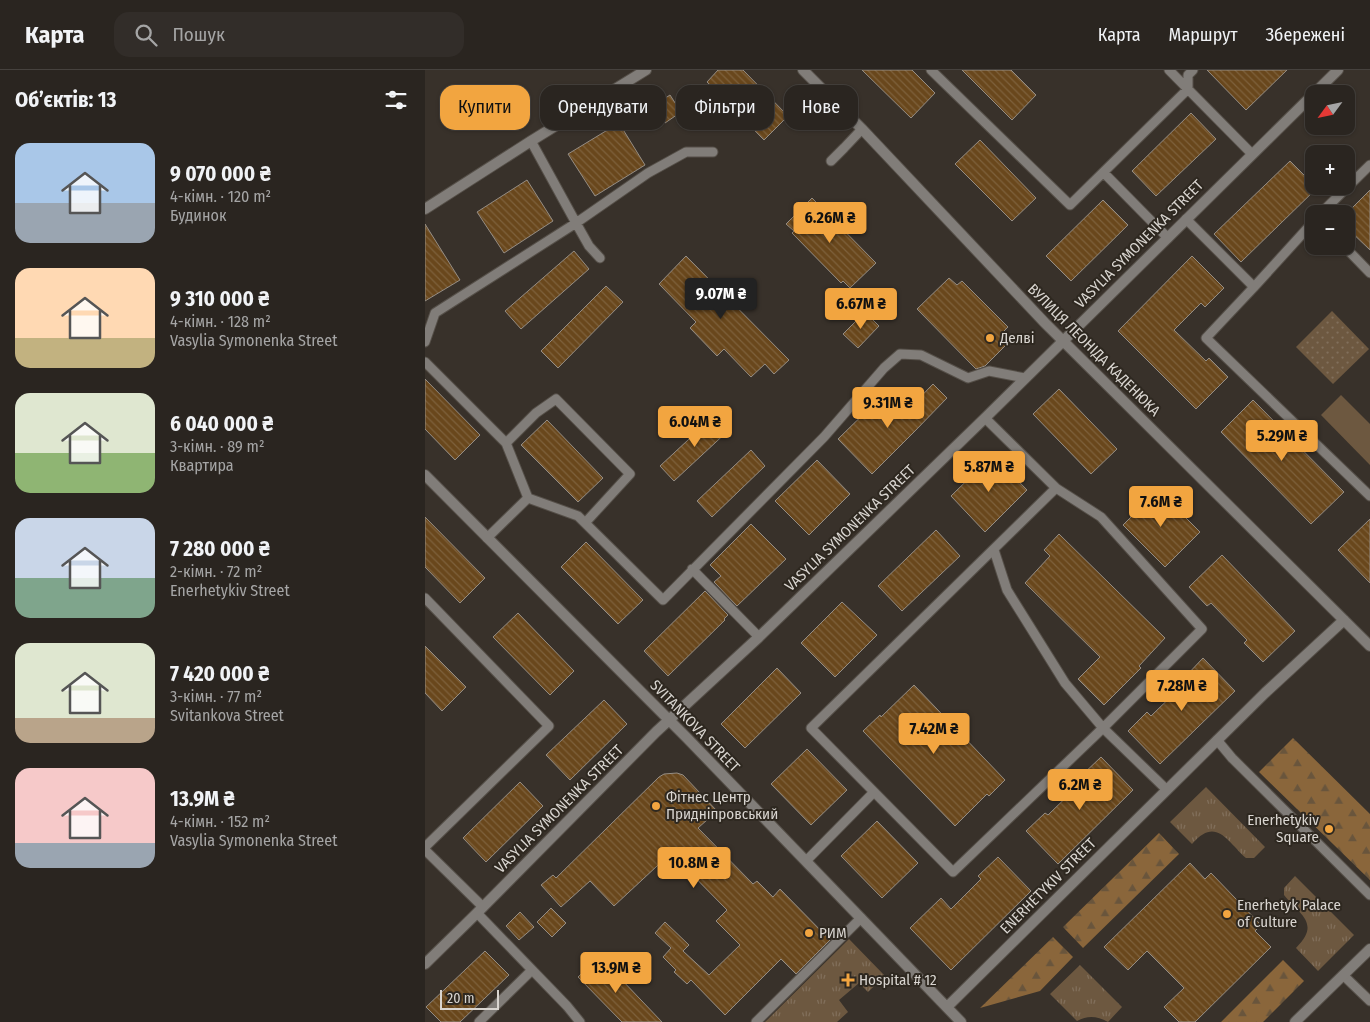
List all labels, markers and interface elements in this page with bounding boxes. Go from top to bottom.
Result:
search box [114,12,464,57]
text: Карта [25,21,84,49]
icon: search [132,21,160,49]
text: Пошук [172,23,225,46]
text: Карта [1098,24,1141,46]
text: Маршрут [1169,24,1238,46]
text: Збережені [1266,24,1345,46]
chip: Купити [440,85,530,130]
chip: Орендувати [540,85,666,130]
chip: Фільтри [676,85,774,130]
chip: Нове [784,85,858,130]
north arrow [1305,85,1355,135]
map controls [1305,85,1355,255]
icon: filters [382,86,410,114]
text: Об’єктів: 13 [15,87,117,113]
button: + [1305,145,1355,195]
text: 9 070 000 ₴ [170,161,271,187]
icon: home [55,163,115,223]
street label: VASYLIA SYMONENKA STREET [1071,176,1207,312]
text: 4-кімн. · 120 m² [170,187,271,206]
pin: 6.26M ₴ [784,202,876,244]
button: − [1305,205,1355,255]
text: Будинок [170,206,226,225]
text: 6.26M ₴ [804,208,856,227]
pin: 9.07M ₴ [675,278,767,320]
street label: ВУЛИЦЯ ЛЕОНІДА КАДЕНЮКА [1024,280,1164,420]
text: 9.07M ₴ [696,284,746,303]
text: 9 310 000 ₴ [170,286,269,312]
icon: home [55,288,115,348]
pin: 6.67M ₴ [815,288,907,330]
text: 6.67M ₴ [836,294,886,313]
text: 4-кімн. · 128 m² [170,312,271,331]
place label: Делві [999,329,1035,347]
text: Vasylia Symonenka Street [170,331,337,350]
marker: Делві [984,332,996,344]
pin: 9.31M ₴ [842,386,934,429]
text: 9.31M ₴ [863,393,913,412]
pin: 6.04M ₴ [649,406,741,448]
text: 6 040 000 ₴ [170,411,273,437]
text: 6.04M ₴ [669,412,721,431]
icon: home [55,413,115,473]
pin: 5.29M ₴ [1236,420,1328,462]
text: 5.29M ₴ [1257,426,1307,445]
text: 3-кімн. · 89 m² [170,437,265,456]
pin: 5.87M ₴ [943,450,1035,493]
text: Квартира [170,456,234,475]
text: 5.87M ₴ [964,457,1014,476]
street label: VASYLIA SYMONENKA STREET [781,461,919,595]
pin: 7.6M ₴ [1120,486,1202,528]
text: 7.6M ₴ [1140,492,1182,511]
text: 7 280 000 ₴ [170,536,270,562]
icon: home [55,538,115,598]
text: 2-кімн. · 72 m² [170,562,262,581]
text: Enerhetykiv Street [170,581,290,600]
text: 7 420 000 ₴ [170,661,269,687]
icon: home [55,663,115,723]
pin: 7.28M ₴ [1136,670,1228,712]
street label: SVITANKOVA STREET [646,676,744,776]
text: 7.28M ₴ [1157,676,1207,695]
text: 3-кімн. · 77 m² [170,687,262,706]
text: Svitankova Street [170,706,284,725]
pin: 7.42M ₴ [888,712,980,755]
text: 7.42M ₴ [910,719,958,738]
street label: VASYLIA SYMONENKA STREET [491,741,627,877]
pin: 6.2M ₴ [1039,768,1121,811]
text: 6.2M ₴ [1059,775,1101,794]
text: 13.9M ₴ [170,786,235,812]
icon: home [55,788,115,848]
place label: Фітнес Центр Придніпровський [666,788,778,823]
marker: Фітнес Центр Придніпровський [650,800,662,812]
place label: Enerhetykiv Square [1247,811,1319,846]
text: 4-кімн. · 152 m² [170,812,270,831]
marker: Enerhetykiv Square [1323,823,1335,835]
text: Vasylia Symonenka Street [170,831,337,850]
street label: ENERHETYKIV STREET [996,834,1100,938]
pin: 10.8M ₴ [648,846,740,889]
text: 10.8M ₴ [669,853,719,872]
place label: Enerhetyk Palace of Culture [1237,896,1341,931]
marker: Enerhetyk Palace of Culture [1221,908,1233,920]
place label: РИМ [819,924,847,942]
marker: РИМ [803,927,815,939]
pin: 13.9M ₴ [570,952,662,994]
text: 13.9M ₴ [591,958,641,977]
place label: Hospital # 12 [859,971,937,989]
marker: Hospital # 12 [841,973,855,987]
scale bar [440,987,499,1010]
text: 20 m [447,990,475,1007]

